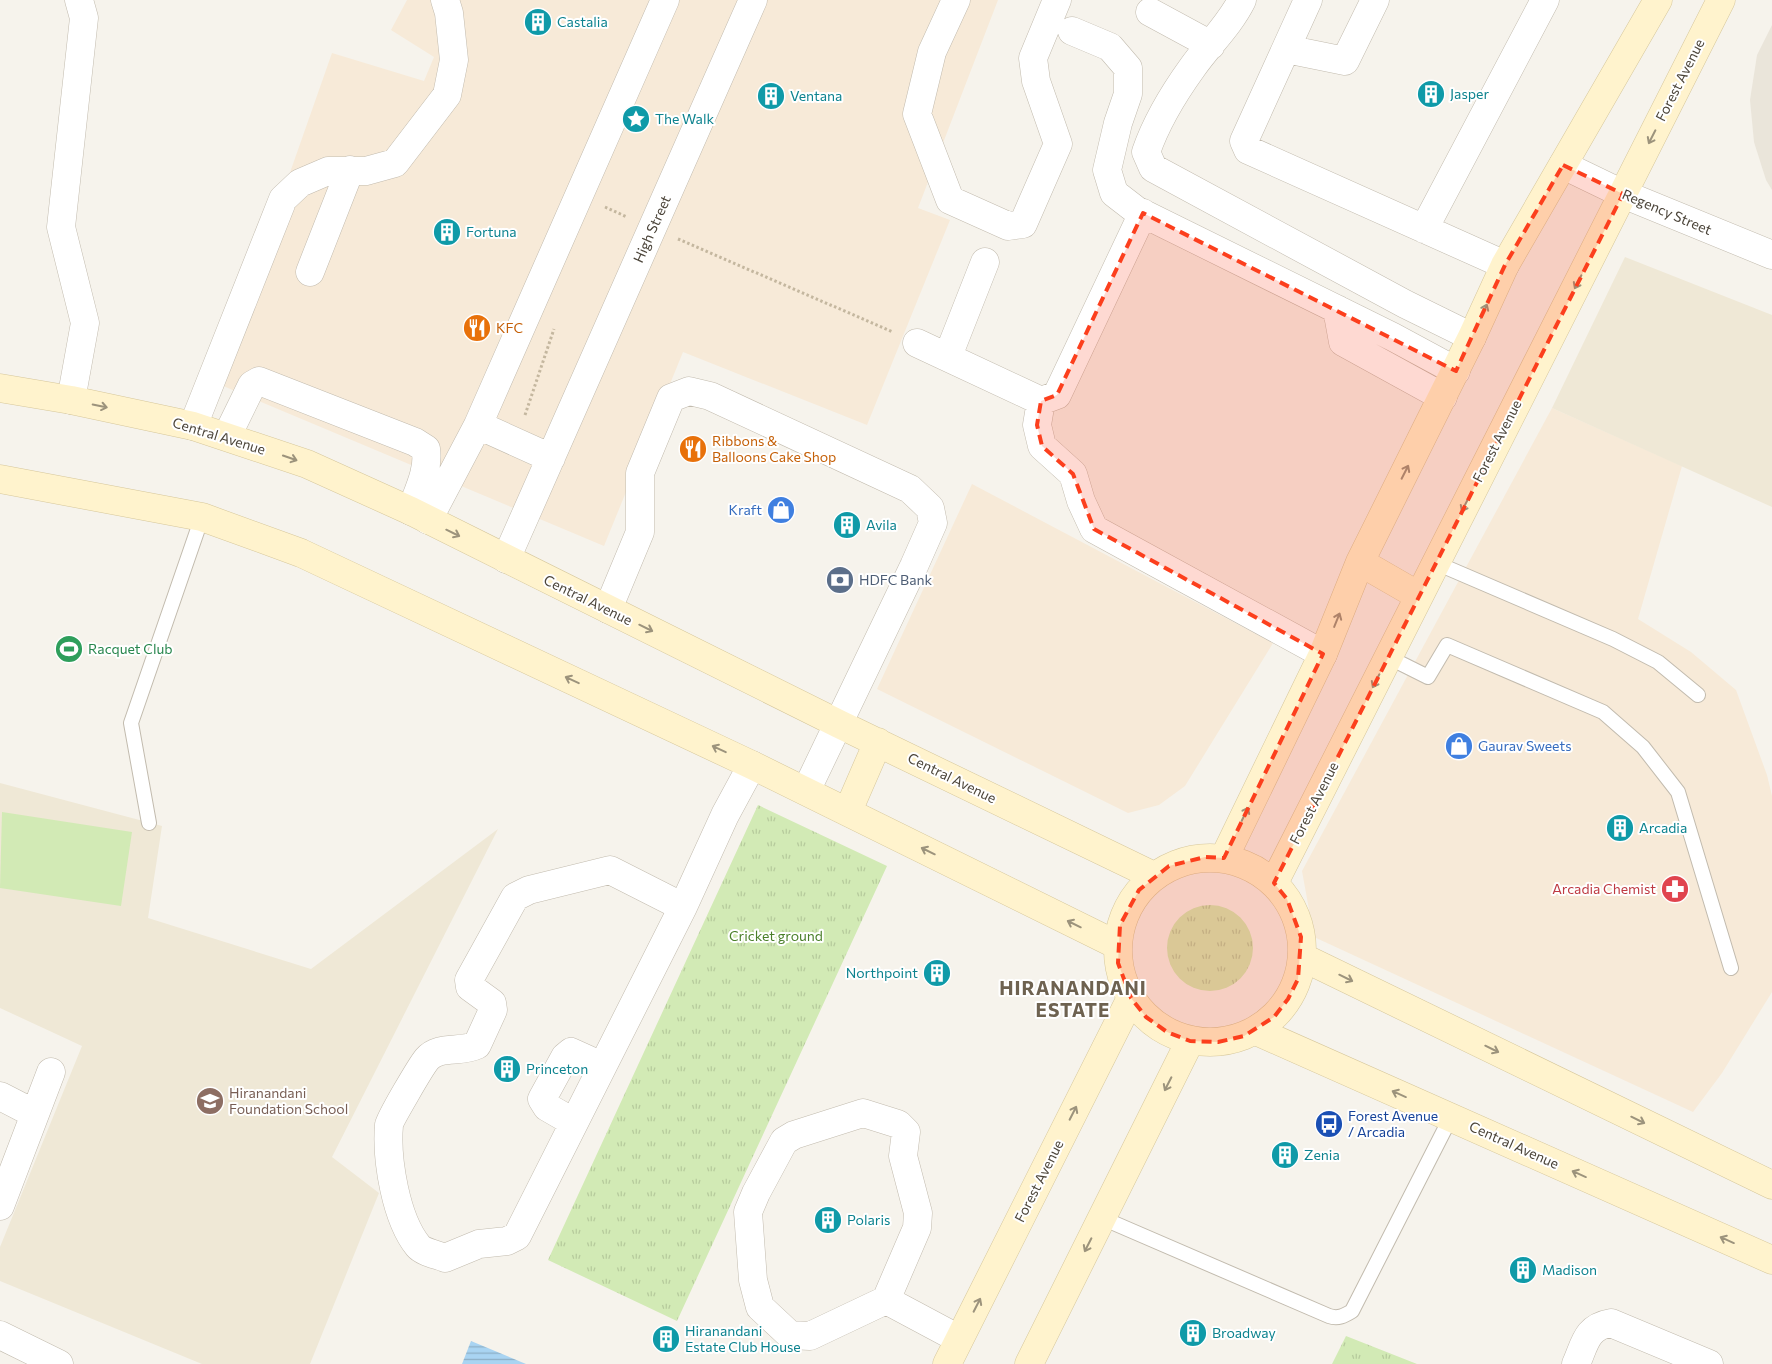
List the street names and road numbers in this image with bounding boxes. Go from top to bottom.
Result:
street label: Forest Avenue [1651,36,1708,124]
street label: Regency Street [1620,185,1715,238]
street label: High Street [629,192,674,265]
street label: Forest Avenue [1468,397,1525,485]
street label: Central Avenue [171,413,268,458]
street label: Central Avenue [541,571,635,628]
street label: Central Avenue [905,749,999,806]
street label: Forest Avenue [1285,759,1342,847]
street label: Central Avenue [1467,1117,1562,1172]
street label: Forest Avenue [1010,1137,1067,1225]

